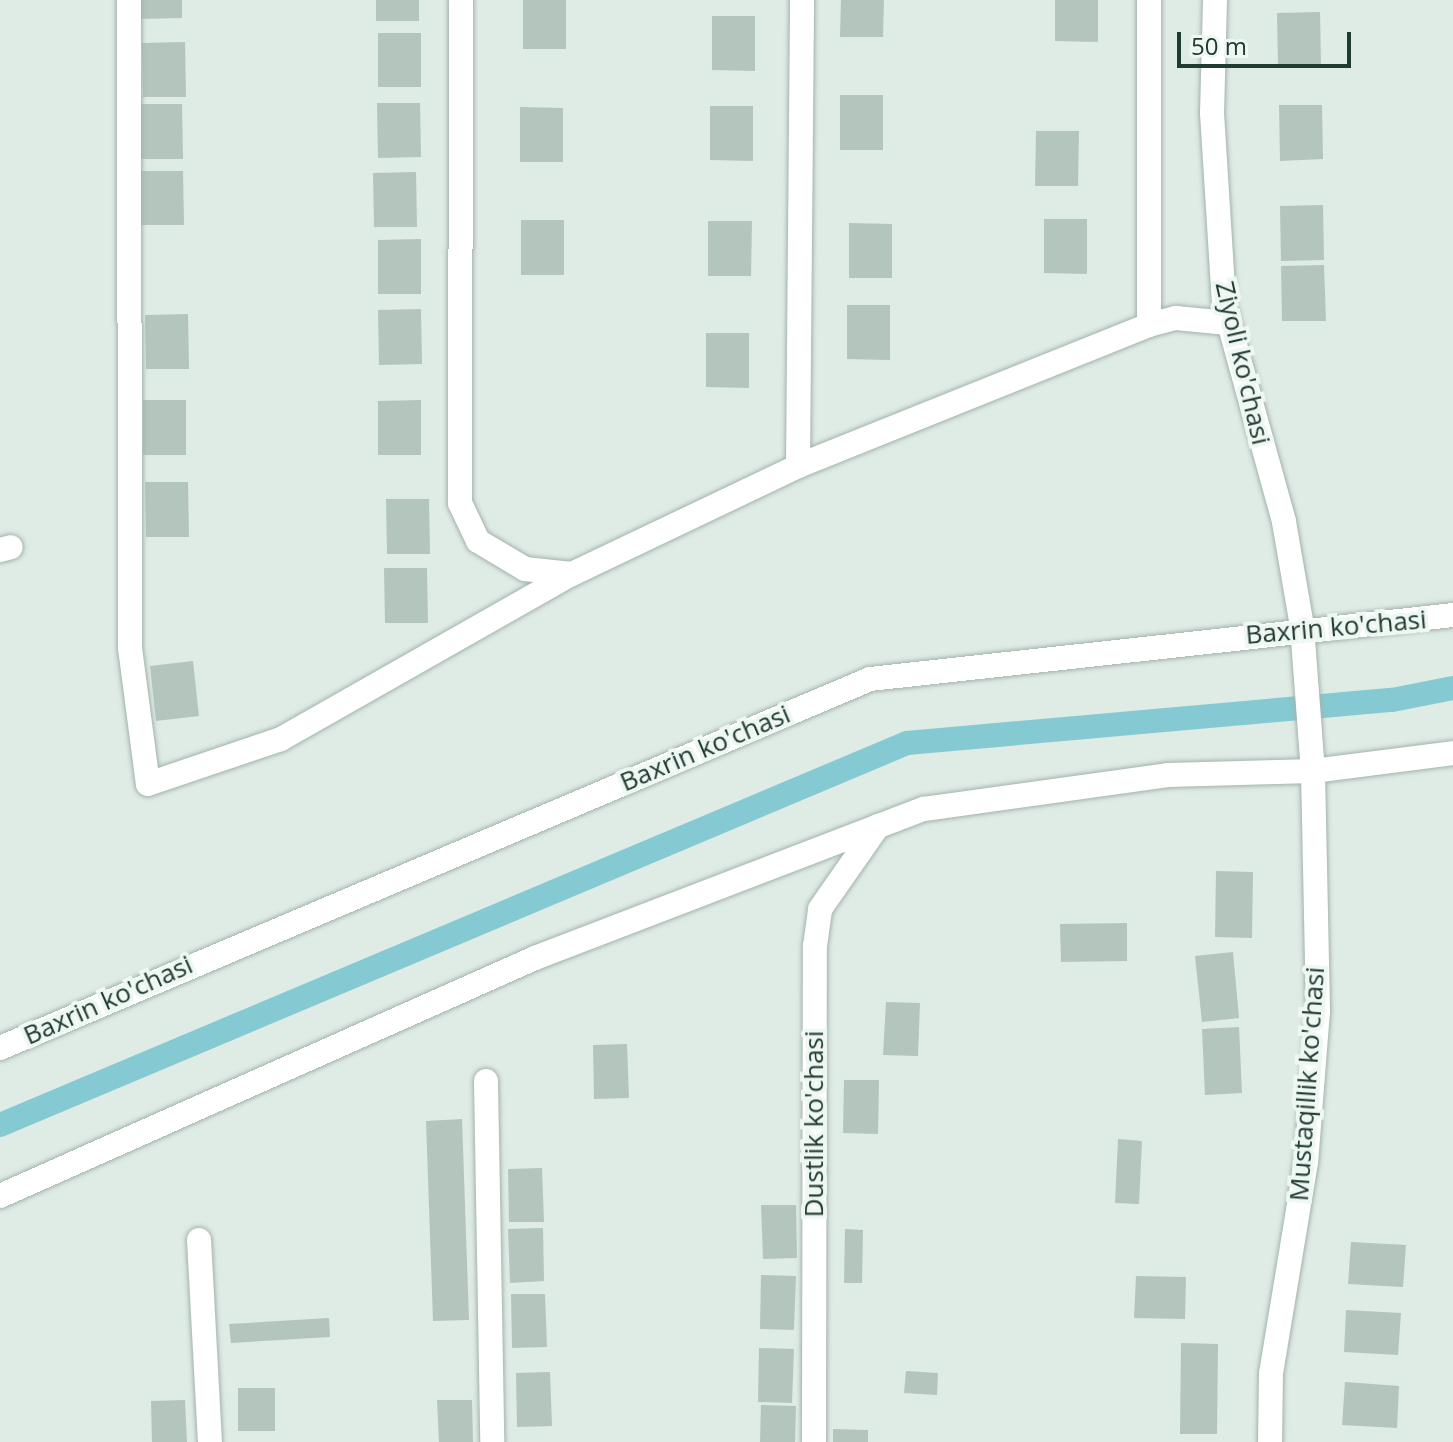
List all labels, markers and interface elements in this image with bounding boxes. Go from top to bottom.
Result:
scale bar [1181,16,1355,66]
text: 50 m [1191,29,1247,62]
street label: Ziyoli ko'chasi [1209,278,1277,448]
street label: Baxrin ko'chasi [1244,604,1428,650]
street label: Baxrin ko'chasi [615,698,795,798]
street label: Baxrin ko'chasi [19,949,197,1051]
street label: Mustaqillik ko'chasi [1283,966,1331,1202]
street label: Dustlik ko'chasi [798,1031,830,1217]

